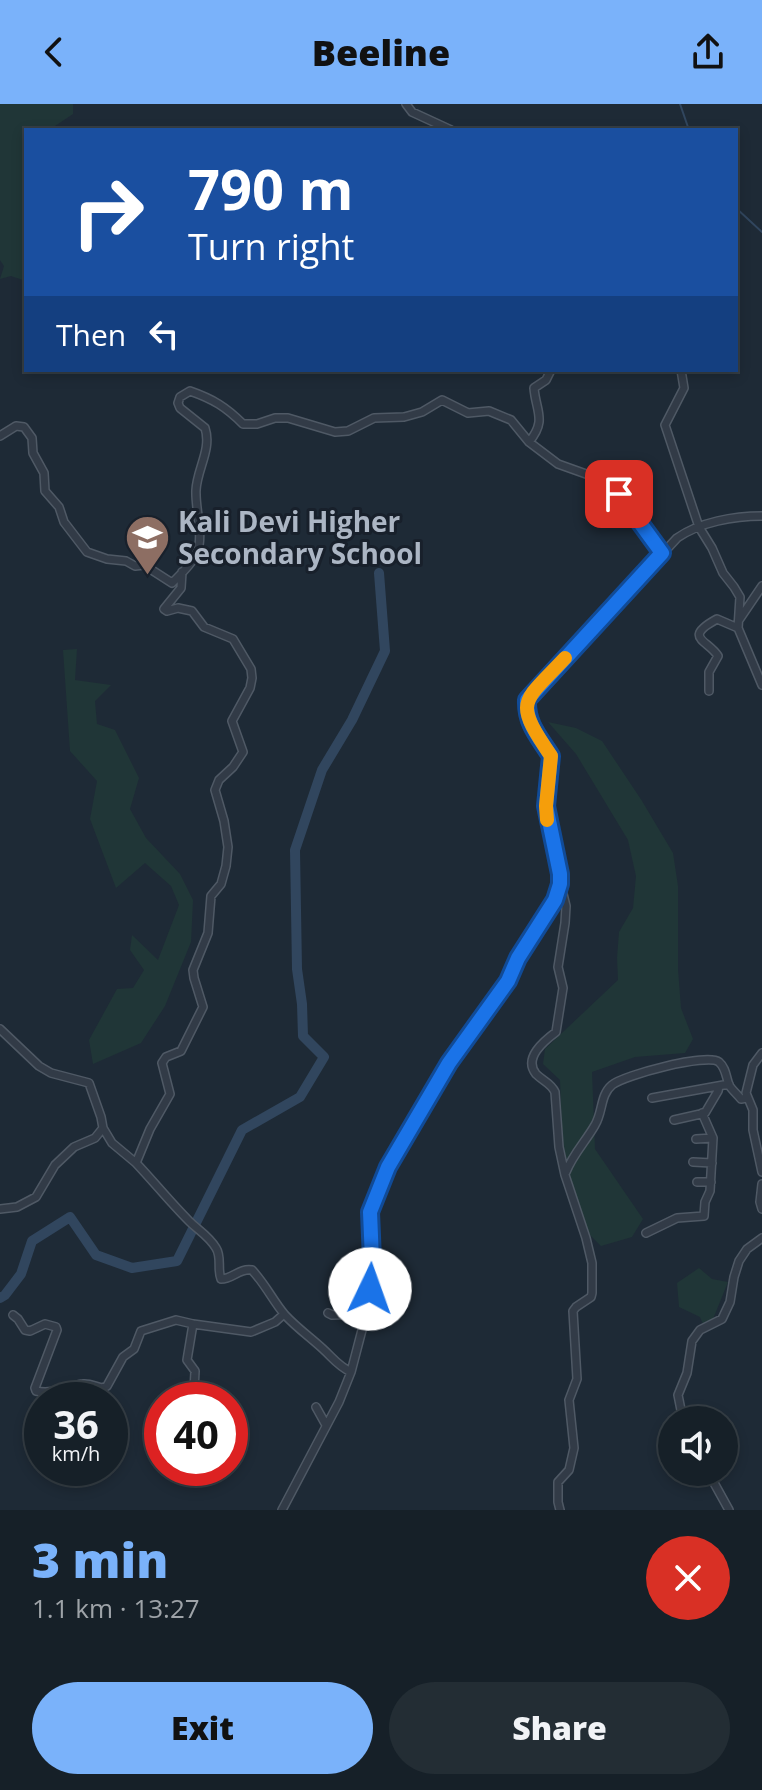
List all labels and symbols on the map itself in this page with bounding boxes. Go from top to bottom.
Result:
pin [585,460,653,528]
place label: Kali Devi Higher Secondary School [178,502,422,572]
school or university icon: Kali Devi Higher Secondary School [123,514,171,577]
position arrow [328,1247,412,1331]
speed limit sign: 40 [144,1382,248,1486]

